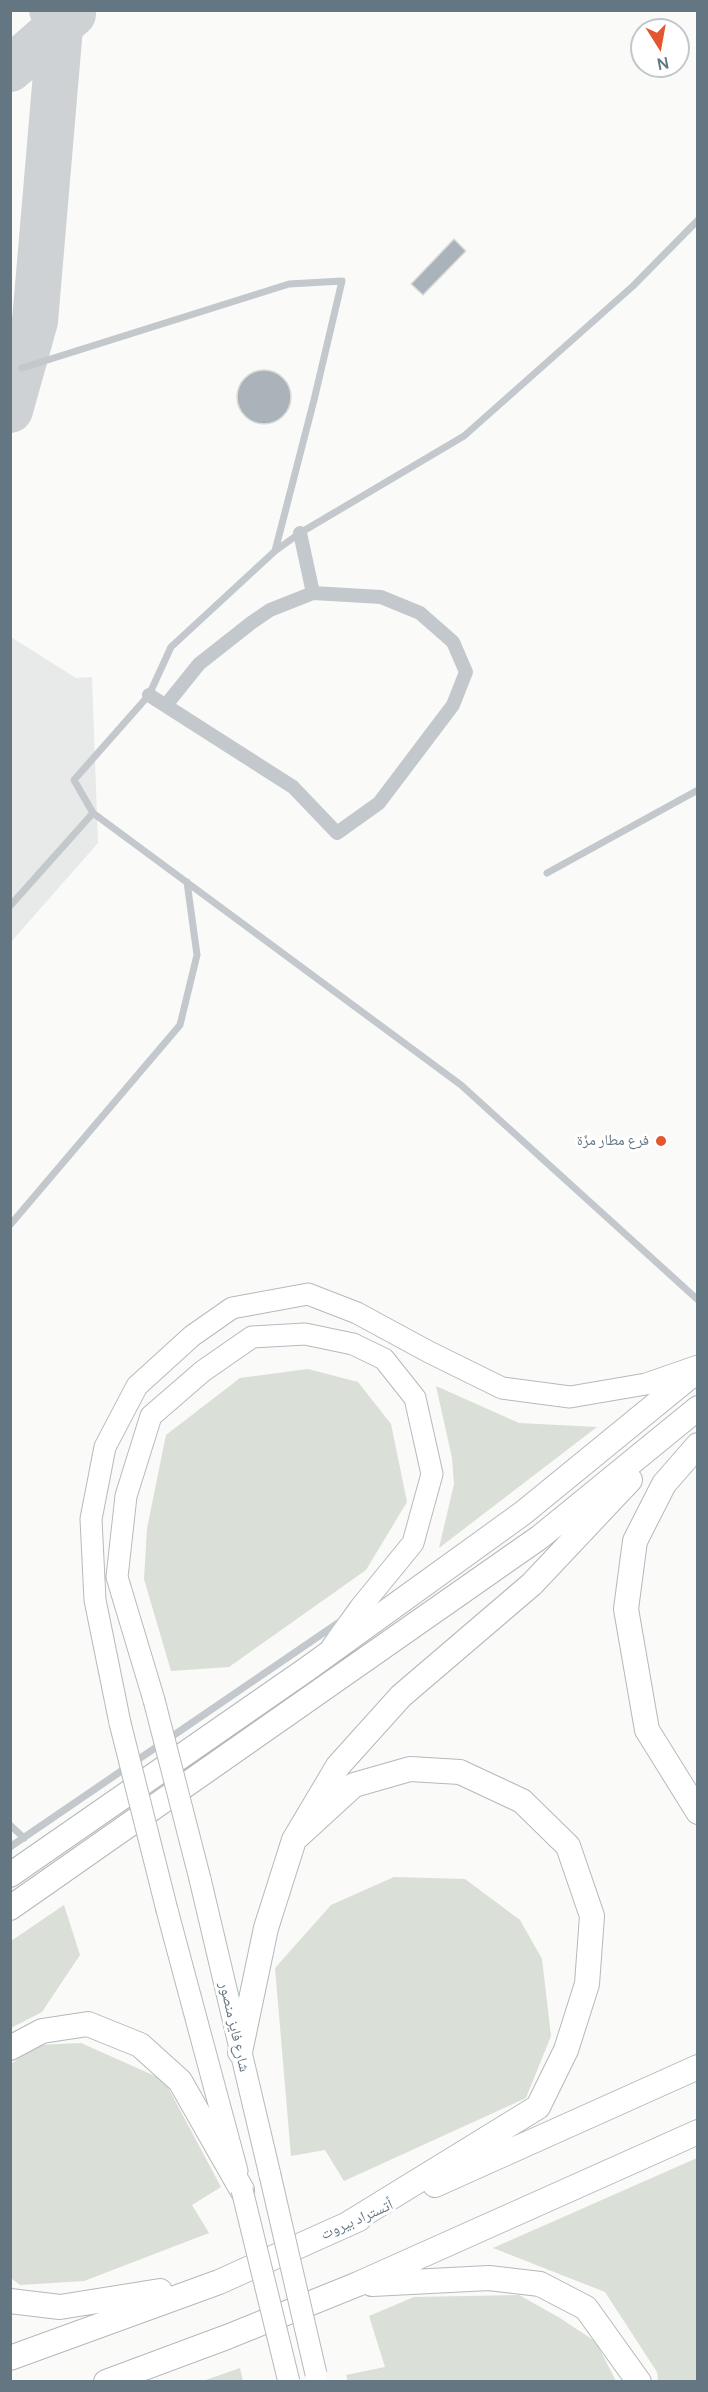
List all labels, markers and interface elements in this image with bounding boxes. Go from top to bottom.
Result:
north arrow [630,18,690,78]
text: N [655,52,671,76]
place label: فرع مطار مزّة [577,1132,649,1150]
marker: فرع مطار مزّة [654,1134,668,1148]
street label: شارع فايز منصور [215,1980,253,2074]
street label: أتستراد بيروت [318,2196,396,2244]

